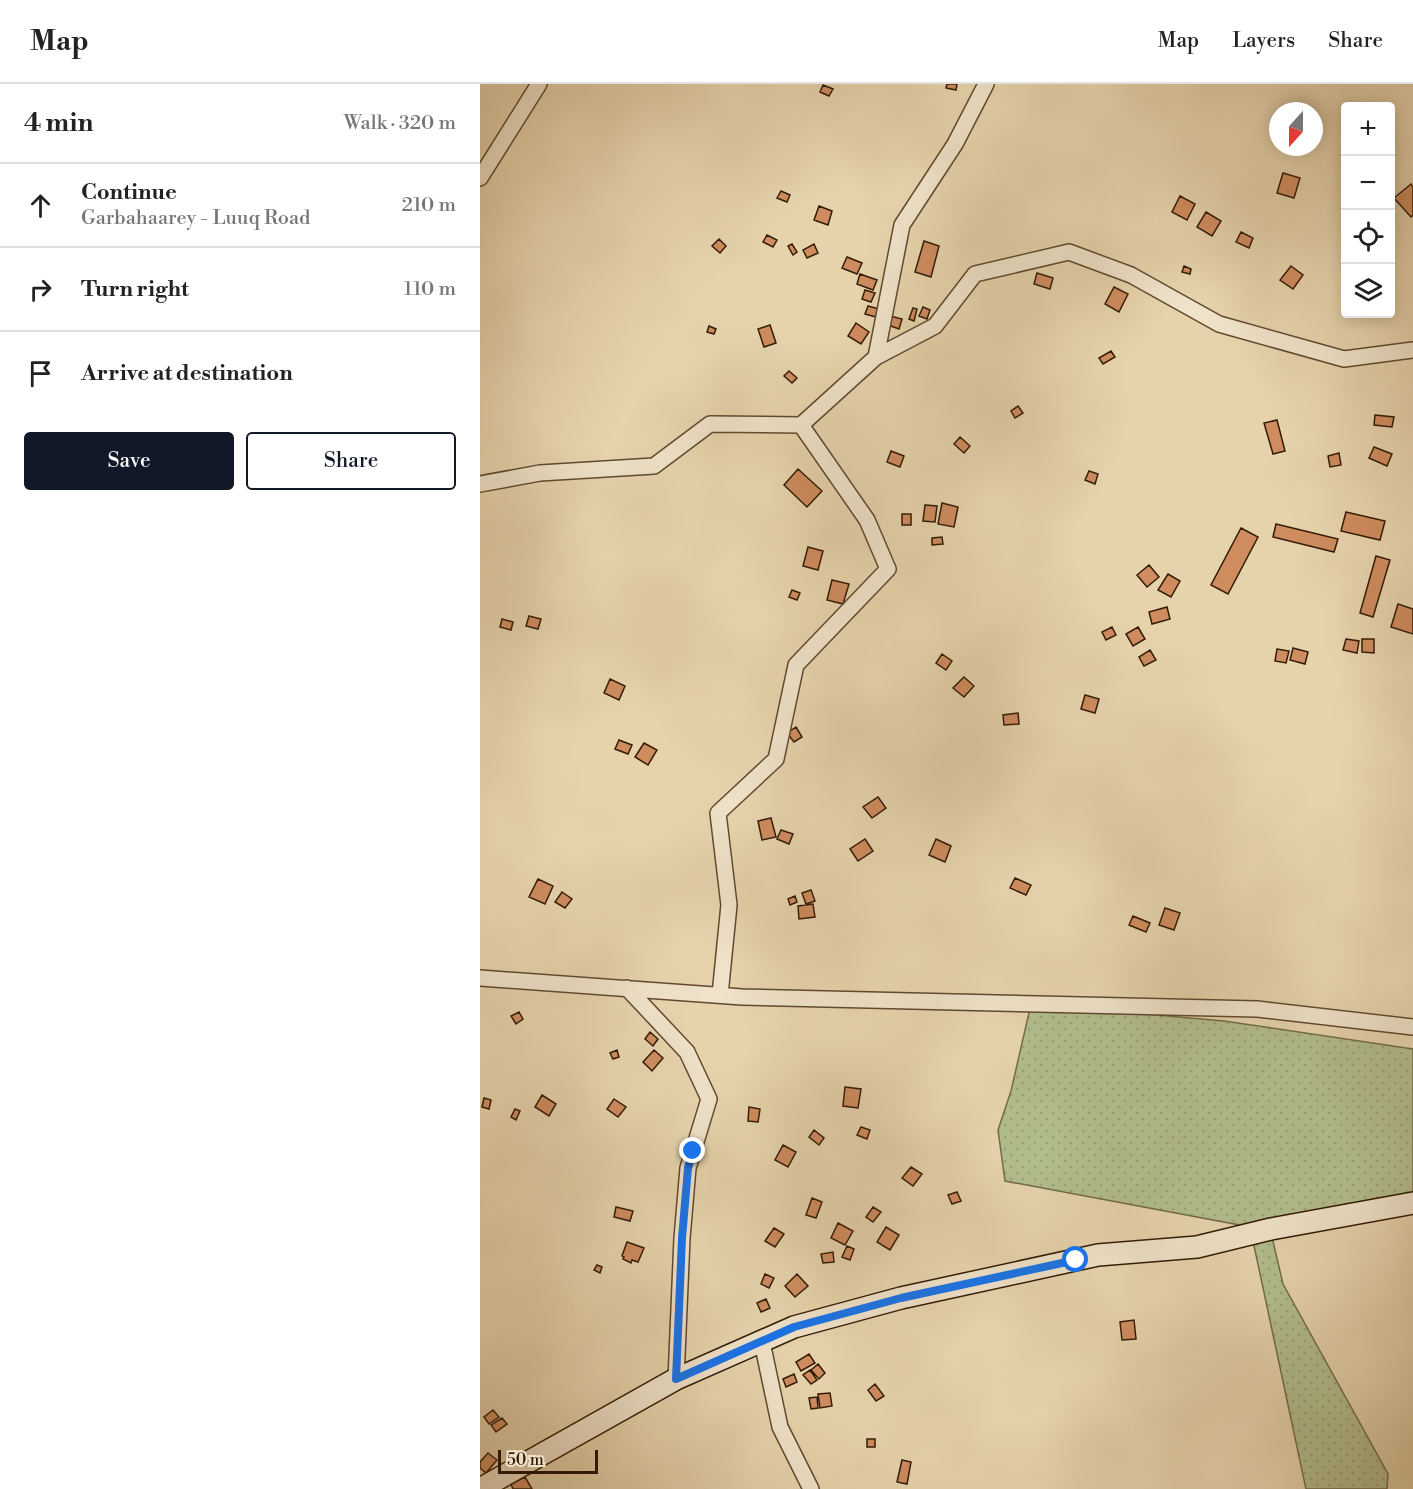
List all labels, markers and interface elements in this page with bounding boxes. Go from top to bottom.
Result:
text: Map [30,24,89,59]
text: Map [1158,28,1199,54]
text: Layers [1232,28,1295,54]
text: Share [1328,28,1383,54]
north arrow [1269,102,1323,156]
map controls [1341,102,1395,318]
button: + [1341,102,1395,156]
text: 4 min [24,107,94,139]
text: Walk · 320 m [344,111,456,136]
button: − [1341,156,1395,210]
text: Continue [81,179,177,206]
icon: ahead [24,189,57,222]
text: 210 m [401,193,456,218]
text: Garbahaarey - Luuq Road [81,206,310,231]
button: locate [1341,210,1395,264]
button: layers [1341,264,1395,318]
icon: right [24,273,57,306]
text: Turn right [81,276,189,303]
text: 110 m [404,277,456,302]
icon: arrive [24,357,57,390]
text: Arrive at destination [81,360,293,387]
button: Save [24,432,234,490]
button: Share [246,432,456,490]
route end [679,1137,705,1163]
route start [1062,1246,1088,1272]
scale bar [498,1447,598,1474]
text: 50 m [507,1450,544,1470]

